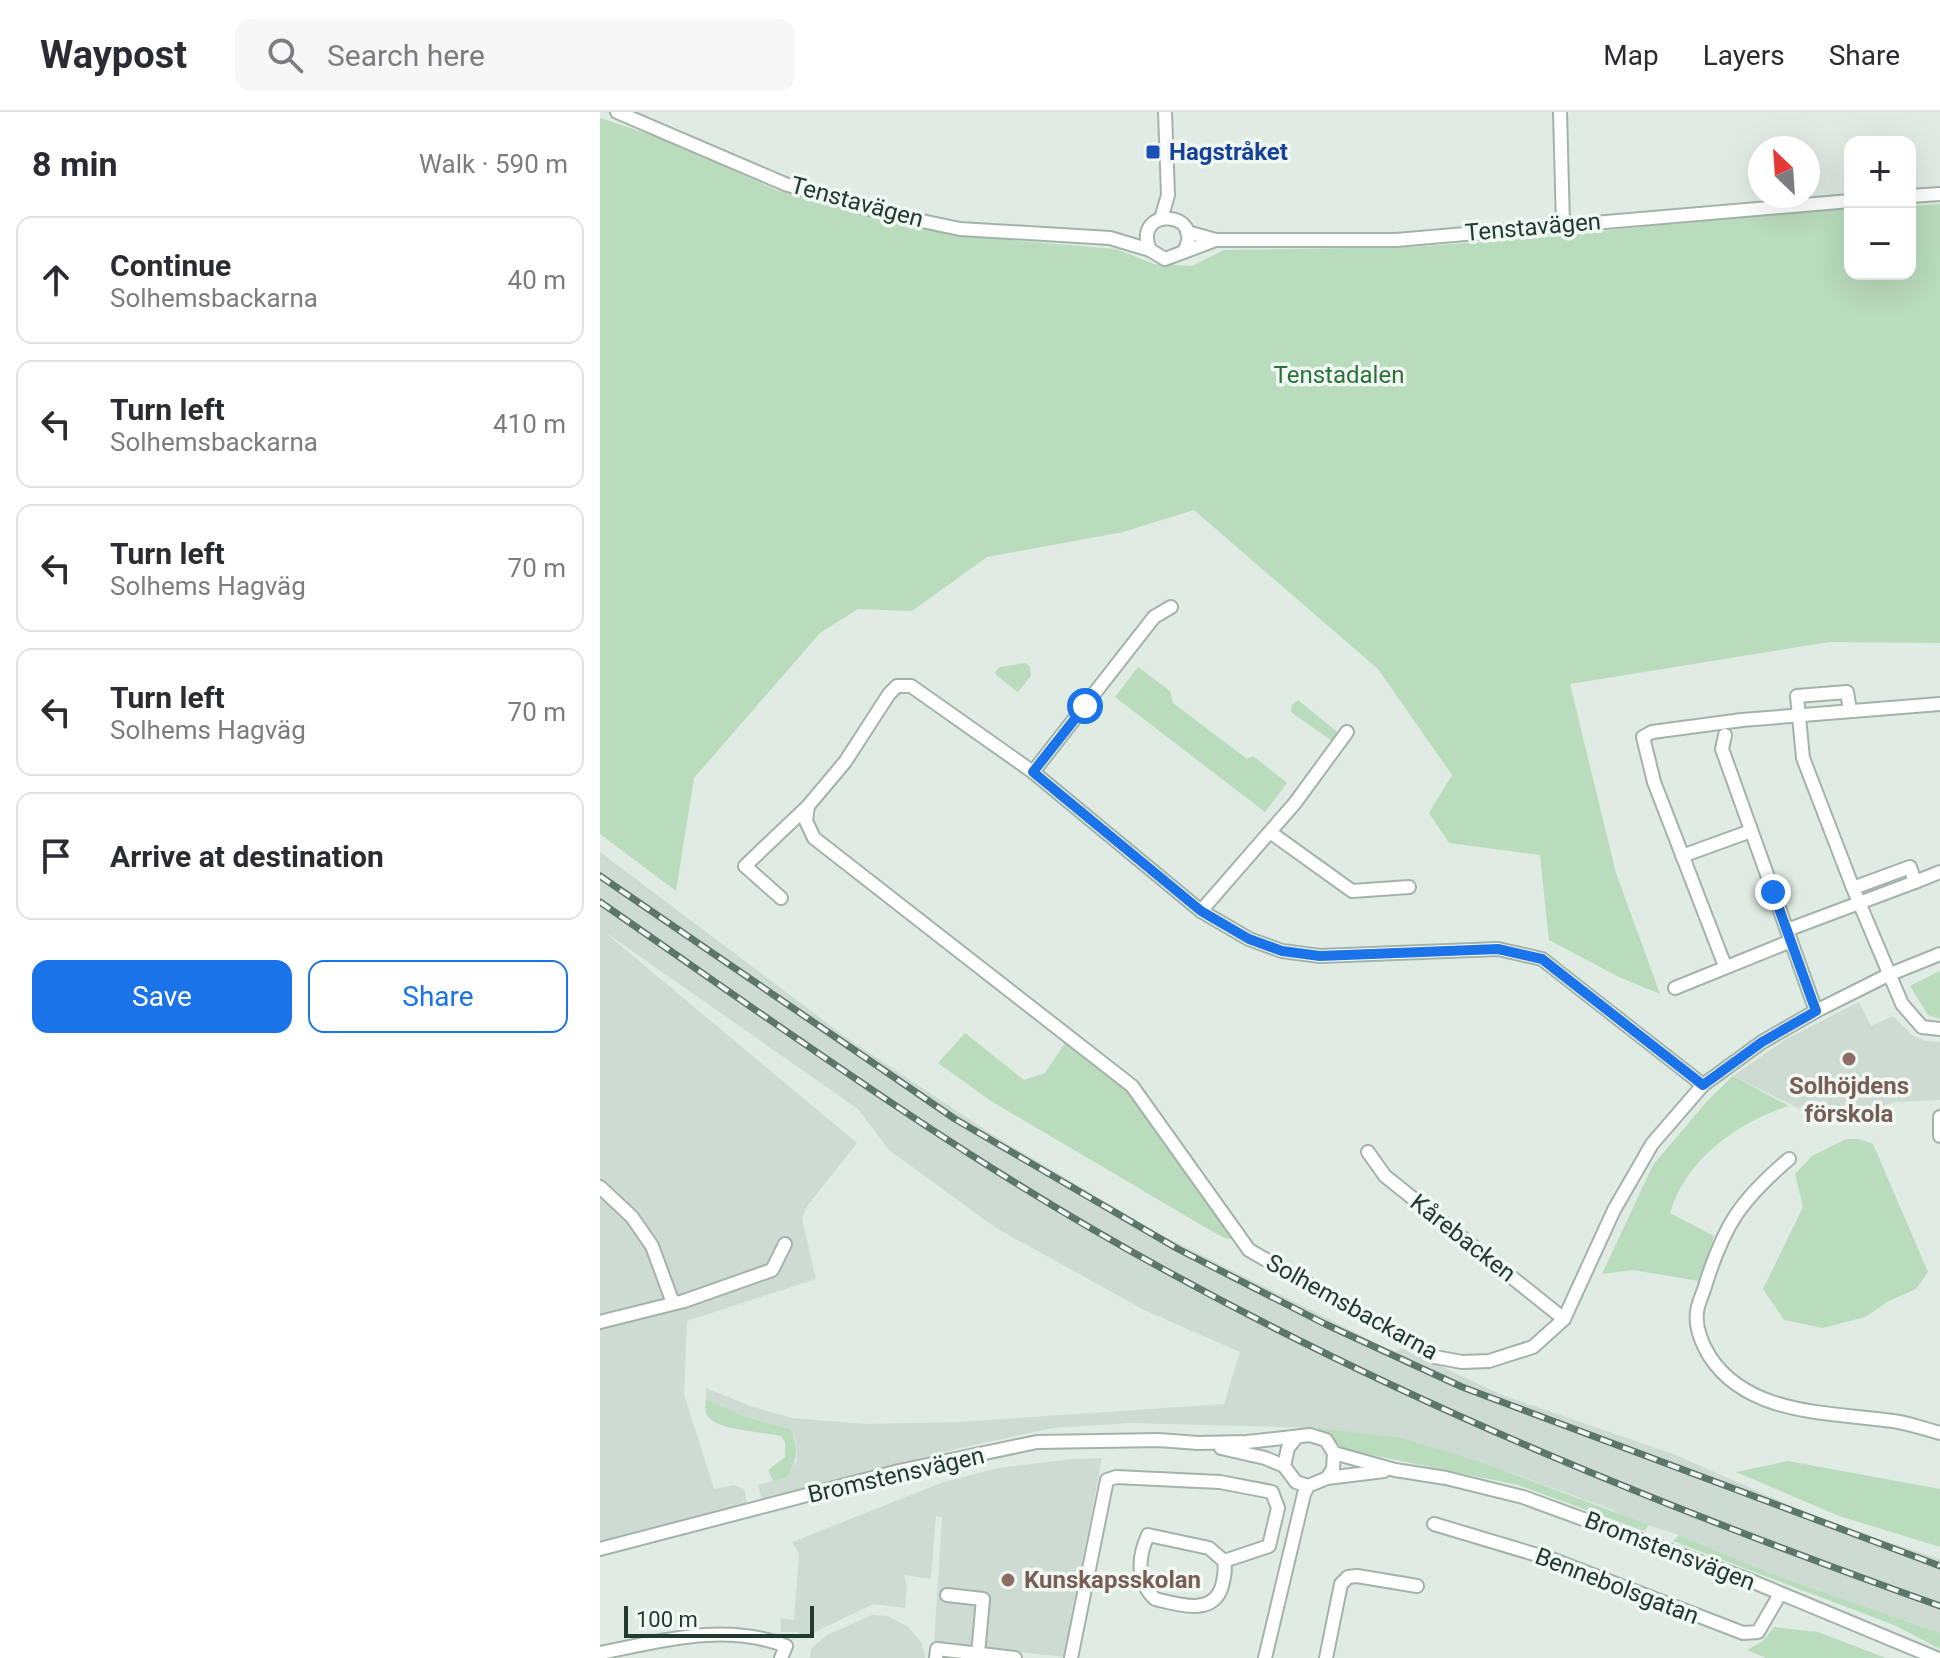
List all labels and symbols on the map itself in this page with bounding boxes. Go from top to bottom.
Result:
north arrow [1748,136,1820,208]
place label: Hagstråket [1169,138,1288,166]
marker: Hagstråket [1144,143,1162,161]
street label: Tenstavägen [788,171,926,233]
street label: Tenstavägen [1464,207,1602,247]
park label: Tenstadalen [1274,361,1404,389]
route start [1067,688,1103,724]
route end [1755,874,1791,910]
marker: Solhöjdens förskola [1840,1050,1858,1068]
place label: Solhöjdens förskola [1789,1072,1909,1128]
street label: Kårebacken [1405,1188,1521,1288]
street label: Solhemsbackarna [1261,1248,1443,1366]
street label: Bromstensvägen [805,1441,987,1509]
street label: Bromstensvägen [1581,1506,1759,1596]
street label: Bennebolsgatan [1531,1542,1703,1630]
place label: Kunskapsskolan [1024,1566,1201,1594]
marker: Kunskapsskolan [999,1571,1017,1589]
scale bar [624,1602,814,1638]

